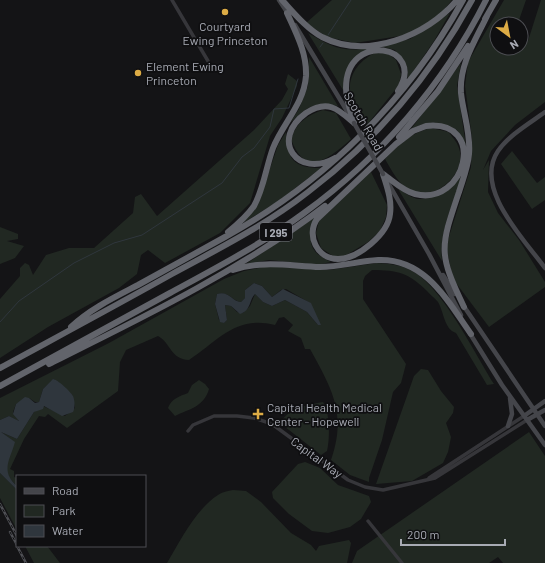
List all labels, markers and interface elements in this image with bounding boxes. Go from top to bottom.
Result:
marker: Courtyard Ewing Princeton [220,7,230,17]
north arrow [489,16,529,56]
place label: Courtyard Ewing Princeton [183,19,267,47]
text: N [508,37,521,52]
place label: Element Ewing Princeton [146,59,224,87]
marker: Element Ewing Princeton [133,68,143,78]
street label: Scotch Road [342,89,386,153]
road number: I 295 [260,223,292,241]
place label: Capital Health Medical Center - Hopewell [267,400,382,428]
marker: Capital Health Medical Center - Hopewell [252,408,264,420]
street label: Capital Way [289,434,346,481]
legend [16,475,146,547]
text: Road [52,483,79,497]
text: Park [52,503,76,517]
scale bar [401,521,505,547]
text: Water [52,523,84,537]
text: 200 m [407,527,439,541]

